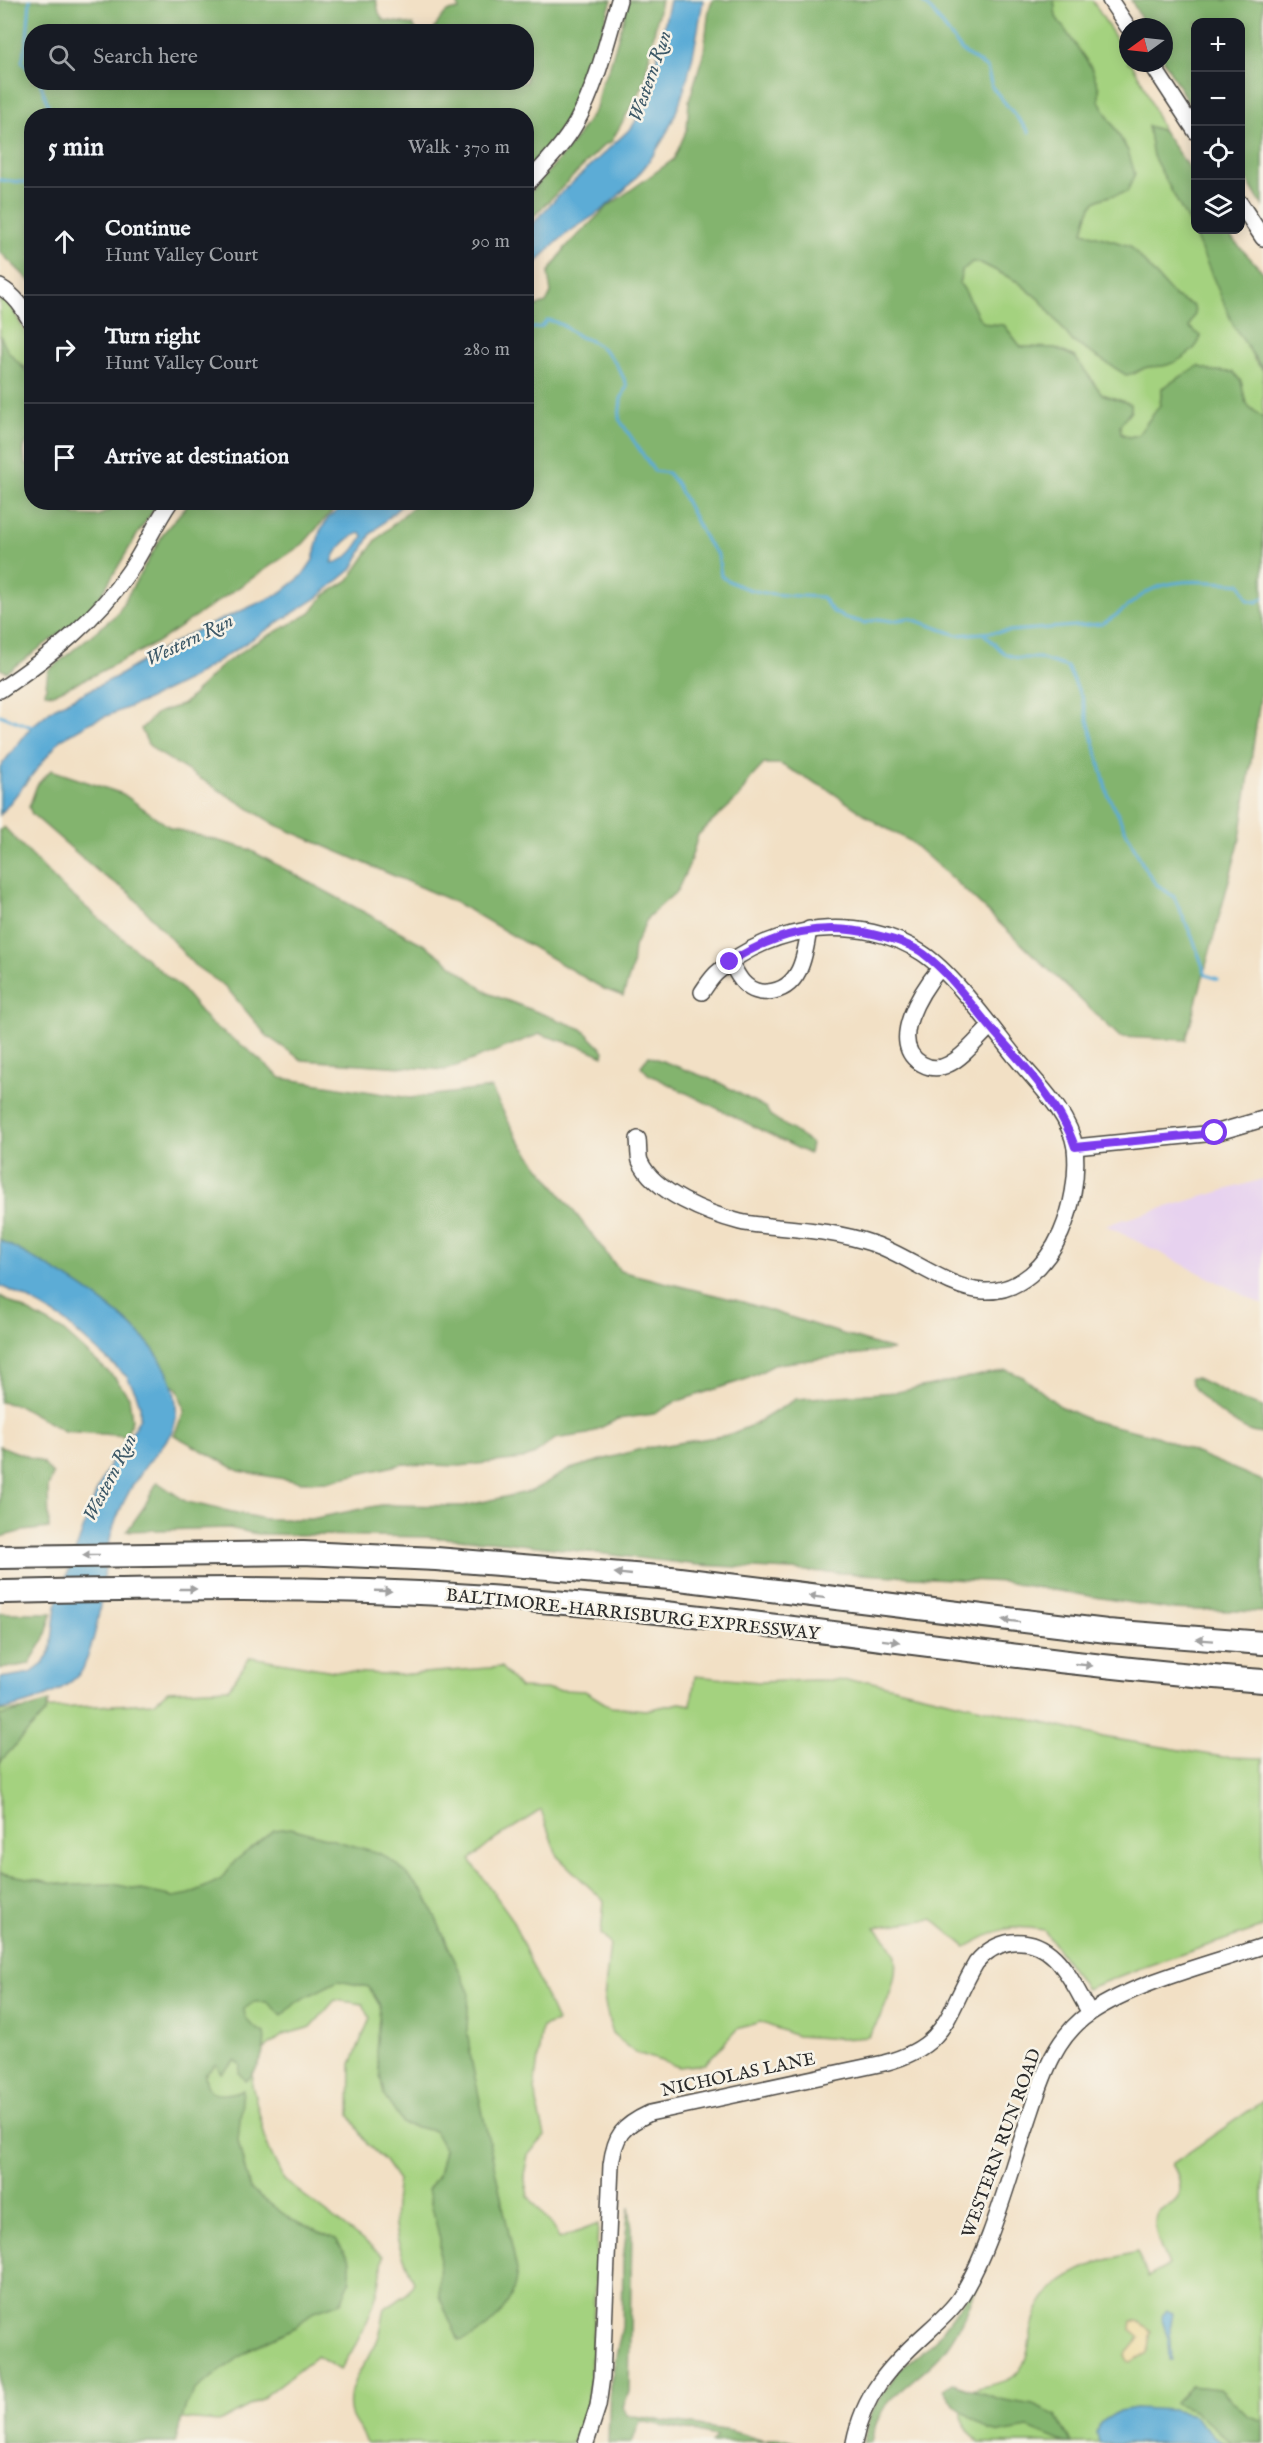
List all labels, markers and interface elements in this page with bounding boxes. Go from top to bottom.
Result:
north arrow [1119,18,1173,72]
map controls [1191,18,1245,234]
button: + [1191,18,1245,72]
search box [24,24,534,90]
water label: Western Run [623,28,678,125]
icon: search [45,41,78,74]
text: Search here [93,43,198,71]
button: − [1191,72,1245,126]
button: locate [1191,126,1245,180]
text: 5 min [48,131,104,164]
text: Walk · 370 m [408,135,510,160]
button: layers [1191,180,1245,234]
text: Continue [105,215,191,243]
icon: ahead [48,225,81,258]
text: 90 m [472,229,510,254]
text: Hunt Valley Court [105,243,258,268]
text: Turn right [105,323,200,351]
icon: right [48,333,81,366]
text: 280 m [463,337,510,362]
text: Hunt Valley Court [105,351,258,376]
icon: arrive [48,441,81,474]
text: Arrive at destination [105,443,289,471]
water label: Western Run [142,608,238,672]
route end [716,948,742,974]
route start [1201,1119,1227,1145]
water label: Western Run [78,1430,143,1526]
one-way arrow [81,1550,100,1560]
one-way arrow [614,1569,633,1579]
street label: BALTIMORE-HARRISBURG EXPRESSWAY [445,1584,822,1647]
one-way arrow [179,1585,198,1594]
one-way arrow [374,1586,393,1596]
one-way arrow [807,1592,826,1602]
one-way arrow [1001,1616,1020,1626]
one-way arrow [1195,1635,1214,1644]
one-way arrow [881,1637,900,1646]
one-way arrow [1075,1660,1094,1670]
street label: WESTERN RUN ROAD [957,2046,1047,2241]
street label: NICHOLAS LANE [659,2048,818,2103]

